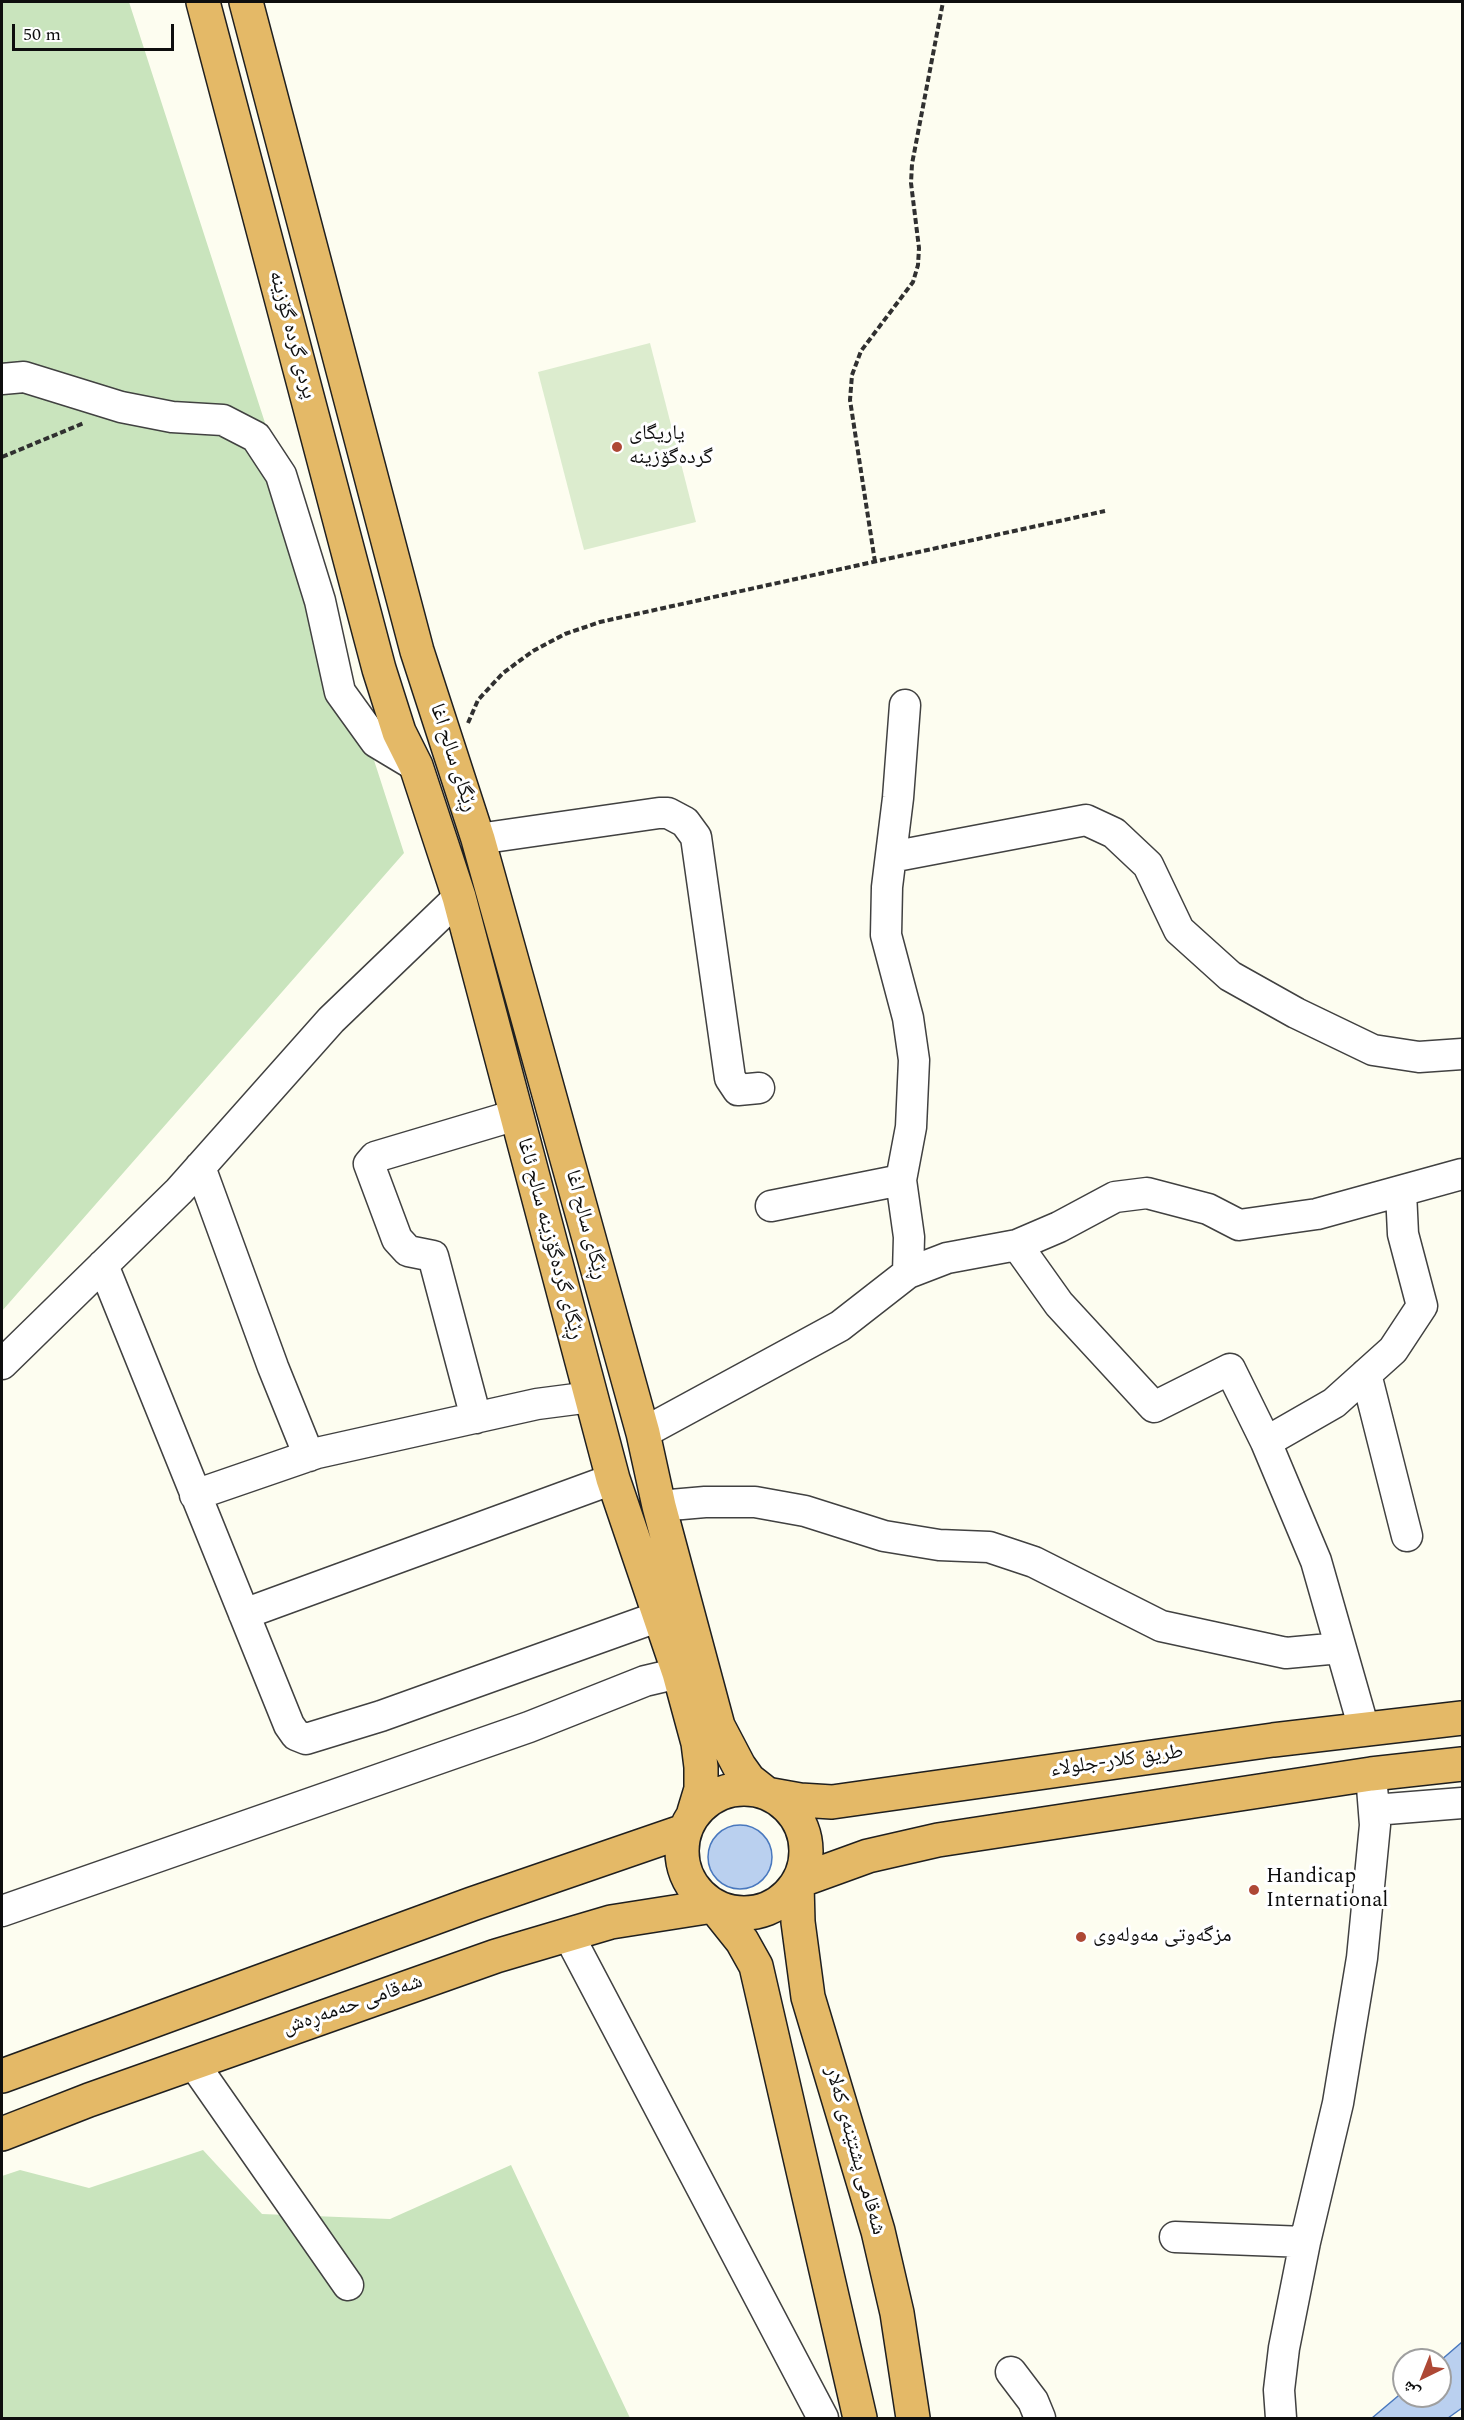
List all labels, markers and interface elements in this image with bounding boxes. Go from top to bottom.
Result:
scale bar [15,12,177,50]
text: 50 m [23,21,61,48]
street label: پردی گردە گۆزینە [262,268,320,402]
place label: یاریگای گردەگۆزینە [629,422,713,472]
marker: یاریگای گردەگۆزینە [610,440,624,454]
street label: ڕێگای سالح اغا [423,701,481,815]
street label: ڕێگای گردەگۆزینە سالح ئاغا [510,1136,588,1342]
street label: ڕێگای سالح اغا [558,1168,612,1282]
street label: طريق كلار-جلولاء [1049,1740,1185,1784]
place label: Handicap International [1266,1865,1389,1915]
marker: Handicap International [1247,1883,1261,1897]
place label: مزگەوتی مەولەوی [1093,1924,1232,1950]
marker: مزگەوتی مەولەوی [1074,1930,1088,1944]
street label: شەقامی حەمەڕەش [280,1970,426,2042]
street label: شەقامی پشتێنەی کەلار [818,2064,890,2238]
north arrow [1392,2348,1452,2408]
text: ش [1397,2375,1425,2404]

